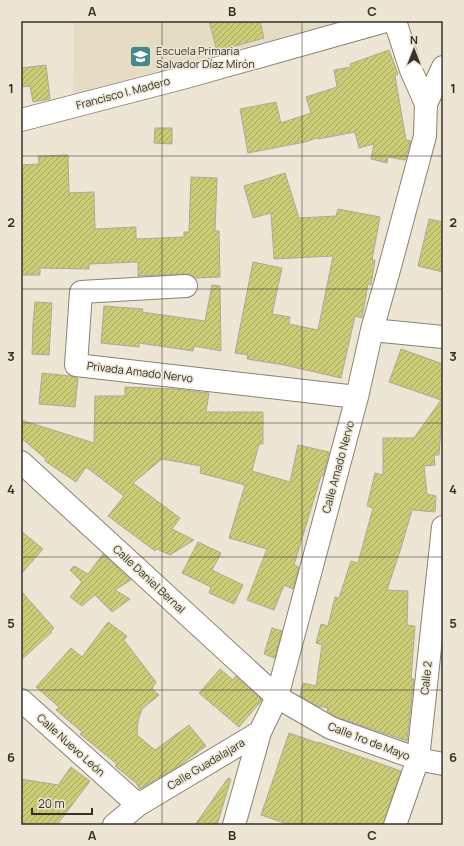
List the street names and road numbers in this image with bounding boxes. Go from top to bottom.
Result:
street label: Francisco I. Madero [74,73,172,112]
street label: Privada Amado Nervo [86,358,194,386]
street label: Calle Amado Nervo [318,418,357,515]
street label: Calle Daniel Bernal [110,541,189,616]
street label: Calle 2 [416,660,435,696]
street label: Calle Nuevo León [34,710,109,779]
street label: Calle 1ro de Mayo [326,718,413,763]
street label: Calle Guadalajara [164,734,247,793]

